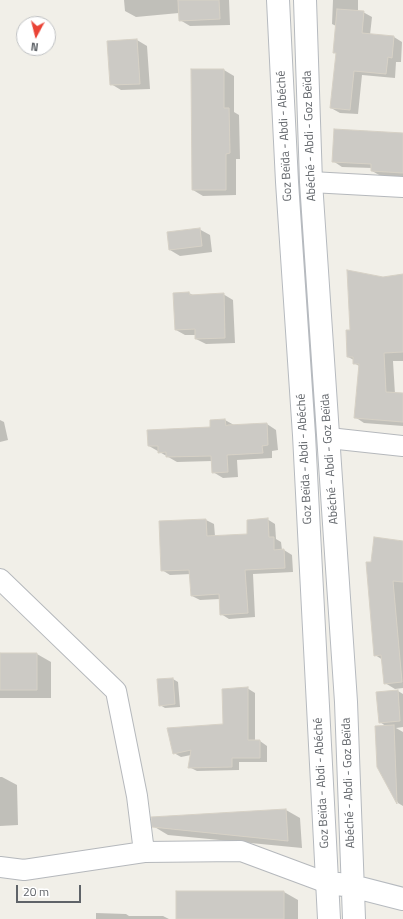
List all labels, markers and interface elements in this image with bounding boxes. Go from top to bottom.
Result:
north arrow [16,16,56,56]
text: N [30,39,39,55]
street label: Goz Beïda - Abdi - Abéché [274,70,296,202]
street label: Abéché - Abdi - Goz Beïda [301,70,319,202]
street label: Goz Beïda - Abdi - Abéché [294,393,316,525]
street label: Abéché - Abdi - Goz Beïda [318,393,342,525]
street label: Goz Beïda - Abdi - Abéché [311,717,333,849]
street label: Abéché - Abdi - Goz Beïda [340,717,358,849]
scale bar [18,877,83,903]
text: 20 m [23,882,49,901]

